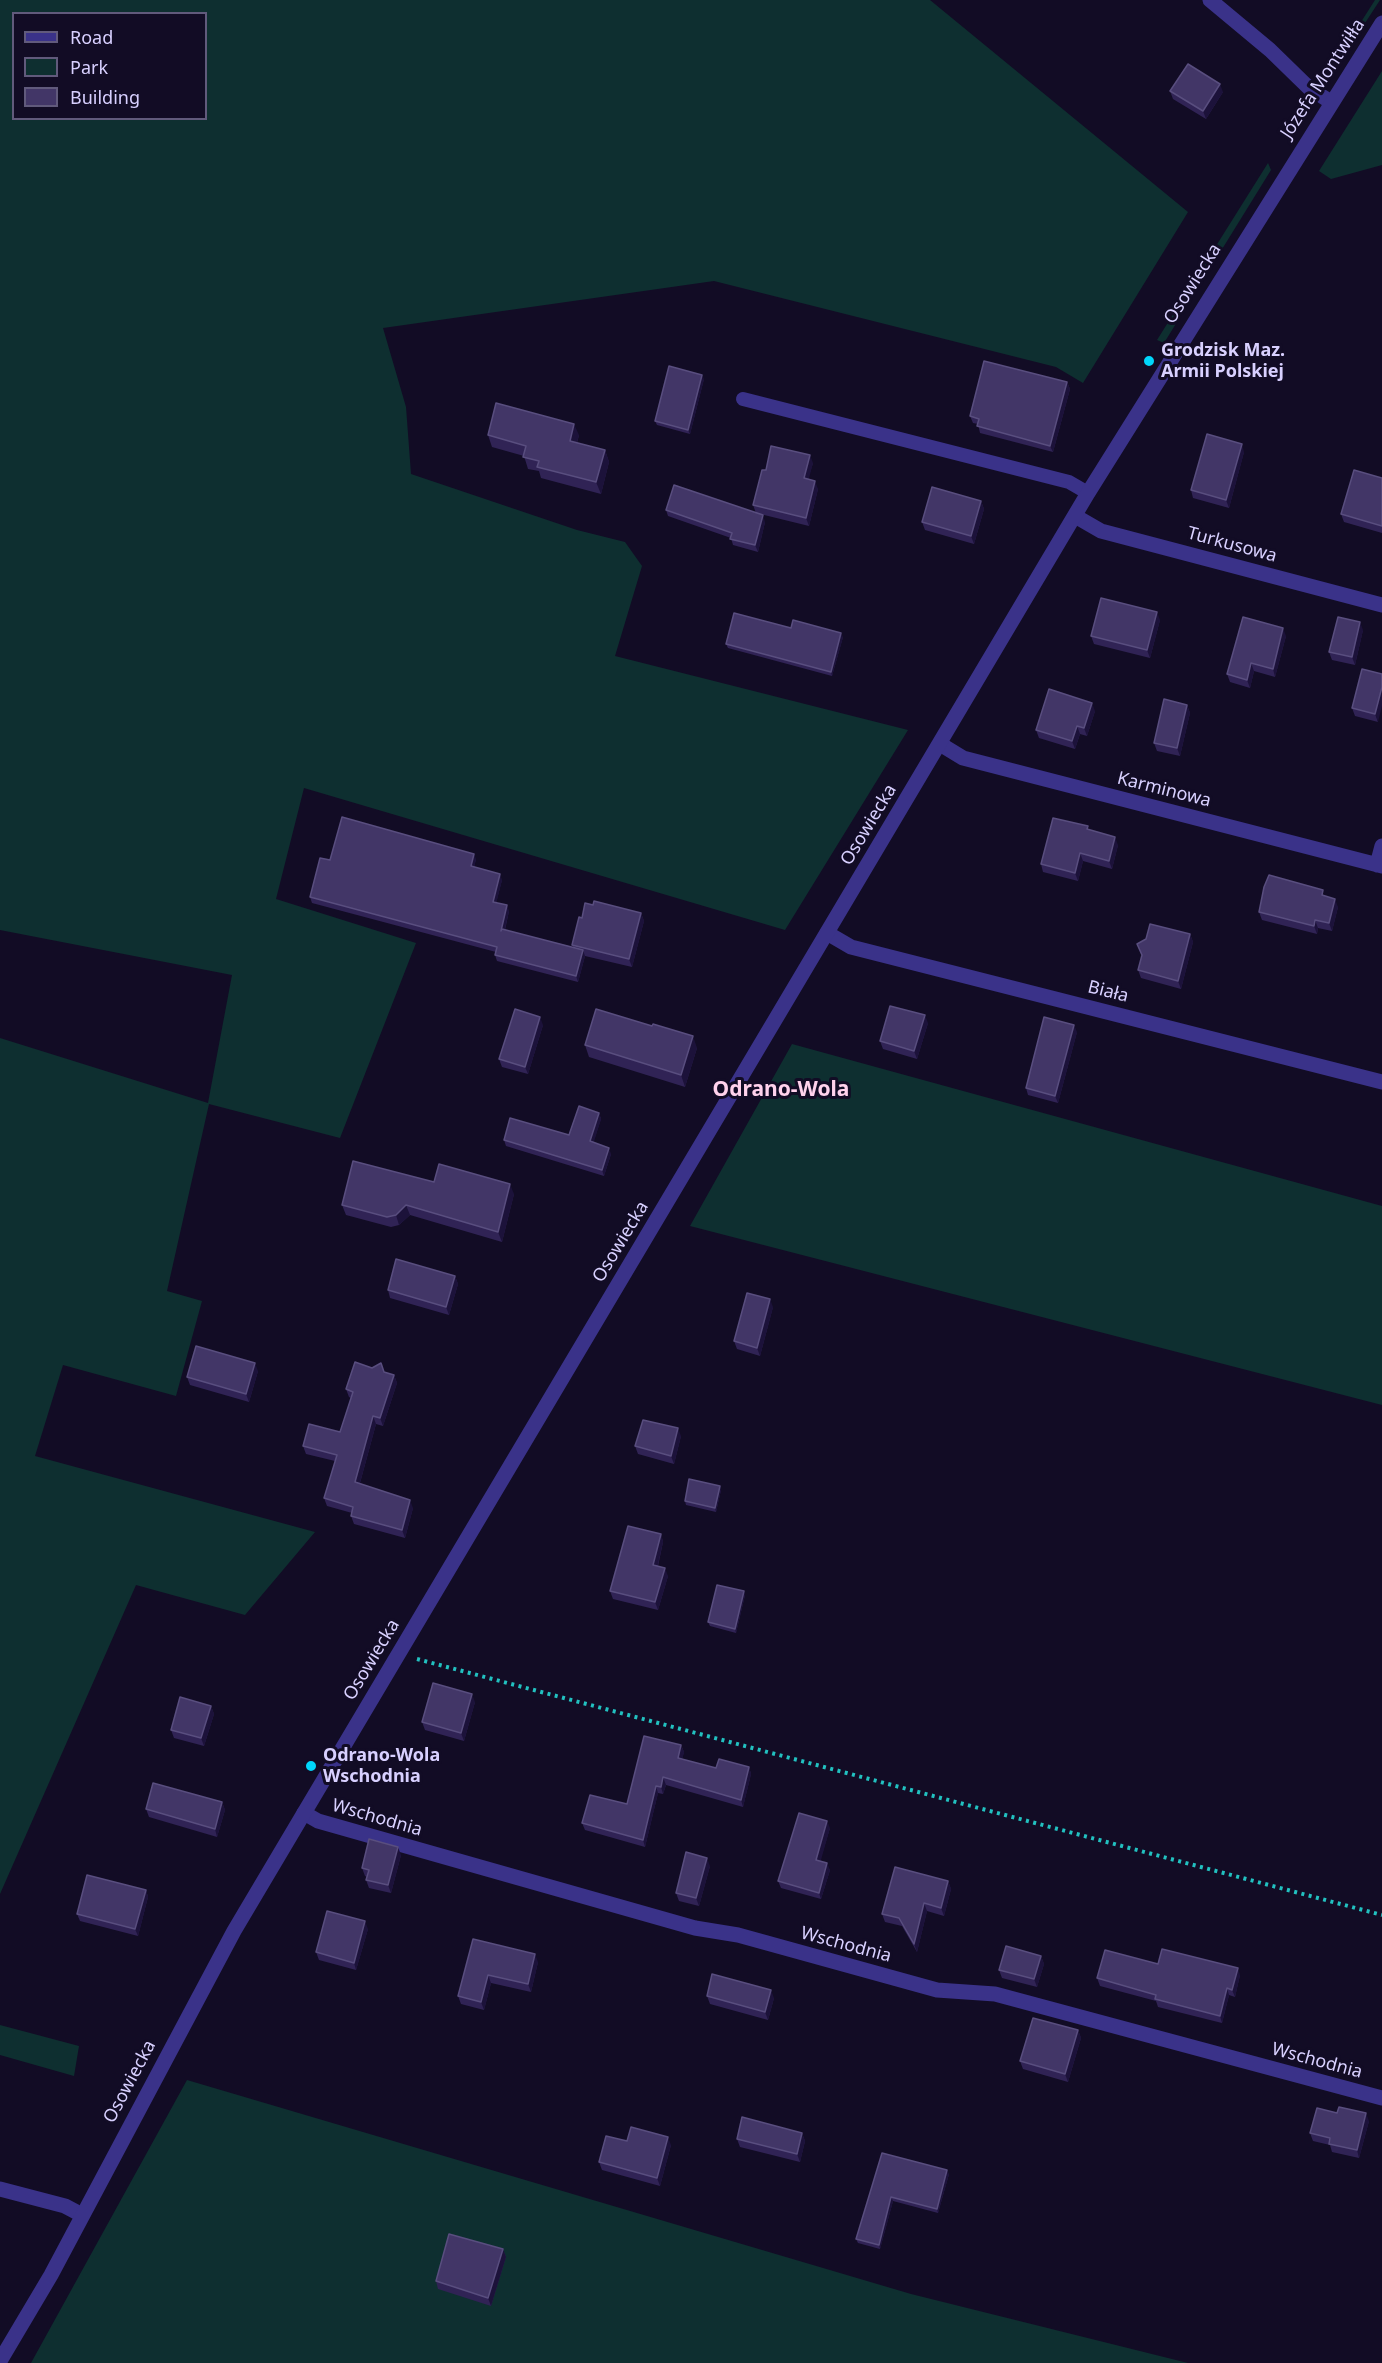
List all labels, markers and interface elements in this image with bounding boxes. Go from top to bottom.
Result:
legend [12,12,207,120]
street label: Józefa Montwiłła [1276,15,1370,143]
text: Road [70,25,113,49]
text: Park [70,55,108,79]
text: Building [70,85,140,109]
street label: Osowiecka [1160,240,1226,328]
place label: Grodzisk Maz. Armii Polskiej [1161,340,1285,382]
marker: Grodzisk Maz. Armii Polskiej [1142,354,1156,368]
street label: Turkusowa [1185,523,1279,567]
street label: Karminowa [1115,768,1213,812]
street label: Osowiecka [836,781,902,869]
street label: Biała [1085,977,1131,1007]
district label: Odrano-Wola [713,1077,849,1103]
street label: Osowiecka [588,1198,654,1286]
street label: Osowiecka [339,1616,405,1704]
place label: Odrano-Wola Wschodnia [323,1745,440,1788]
marker: Odrano-Wola Wschodnia [304,1759,318,1773]
street label: Wschodnia [329,1795,425,1841]
street label: Wschodnia [798,1923,894,1967]
street label: Osowiecka [99,2037,161,2127]
street label: Wschodnia [1269,2039,1365,2083]

